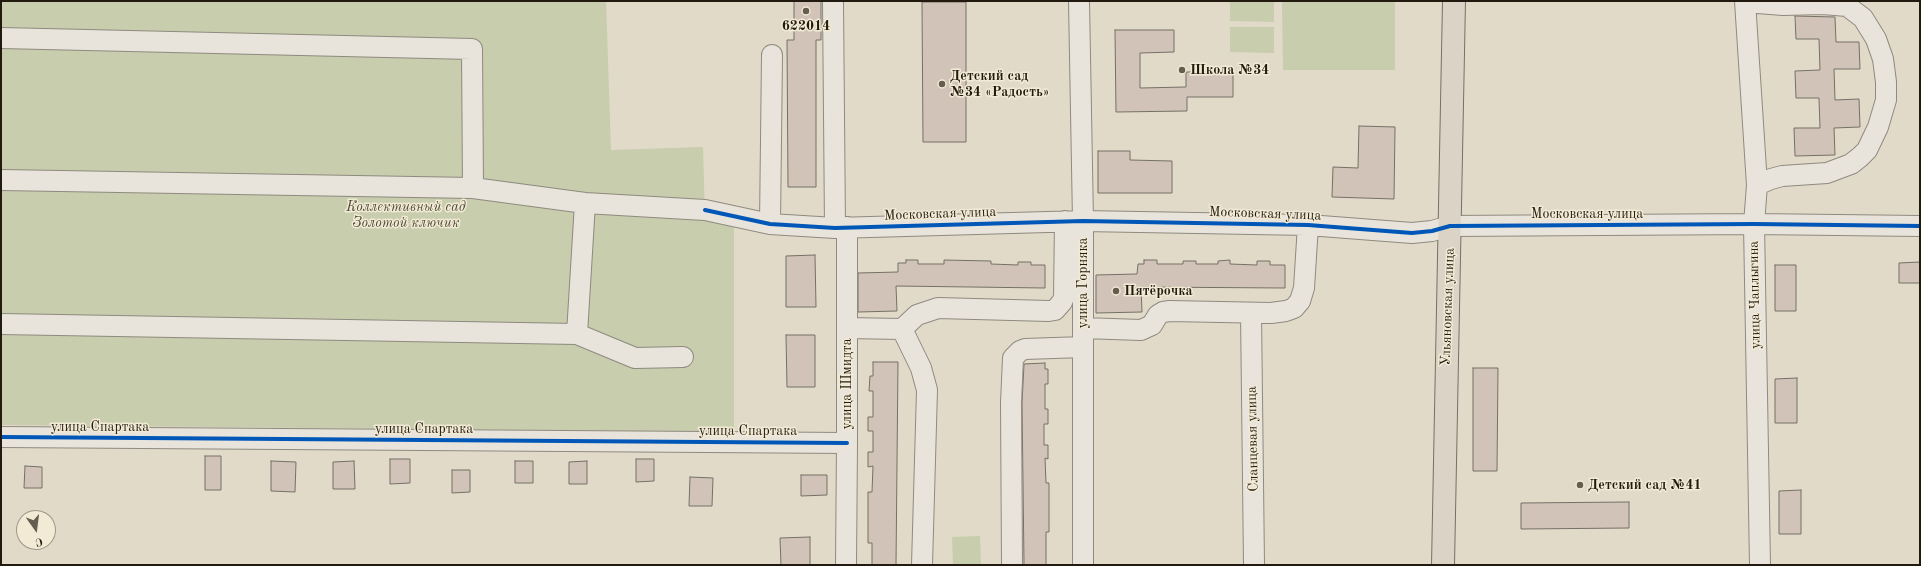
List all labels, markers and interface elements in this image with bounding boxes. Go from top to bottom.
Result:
marker: 622014 [801,6,811,16]
place label: 622014 [782,18,830,34]
place label: Школа №34 [1190,62,1269,78]
marker: Школа №34 [1177,65,1187,75]
place label: Детский сад №34 «Радость» [950,68,1049,100]
marker: Детский сад №34 «Радость» [937,79,947,89]
park label: Коллективный сад Золотой ключик [346,199,466,232]
street label: Московская улица [883,204,997,224]
street label: Московская улица [1208,204,1322,224]
street label: Московская улица [1531,206,1643,222]
street label: улица Горняка [1075,238,1091,328]
street label: улица Чаплыгина [1746,241,1764,349]
street label: Ульяновская улица [1438,248,1458,366]
place label: Пятёрочка [1124,283,1193,299]
marker: Пятёрочка [1111,286,1121,296]
street label: улица Шмидта [839,338,855,430]
street label: Сланцевая улица [1244,386,1262,492]
street label: улица Спартака [51,419,149,435]
street label: улица Спартака [375,421,473,437]
street label: улица Спартака [699,423,797,439]
place label: Детский сад №41 [1588,477,1702,493]
marker: Детский сад №41 [1575,480,1585,490]
north arrow [16,510,56,550]
text: С [34,535,44,547]

